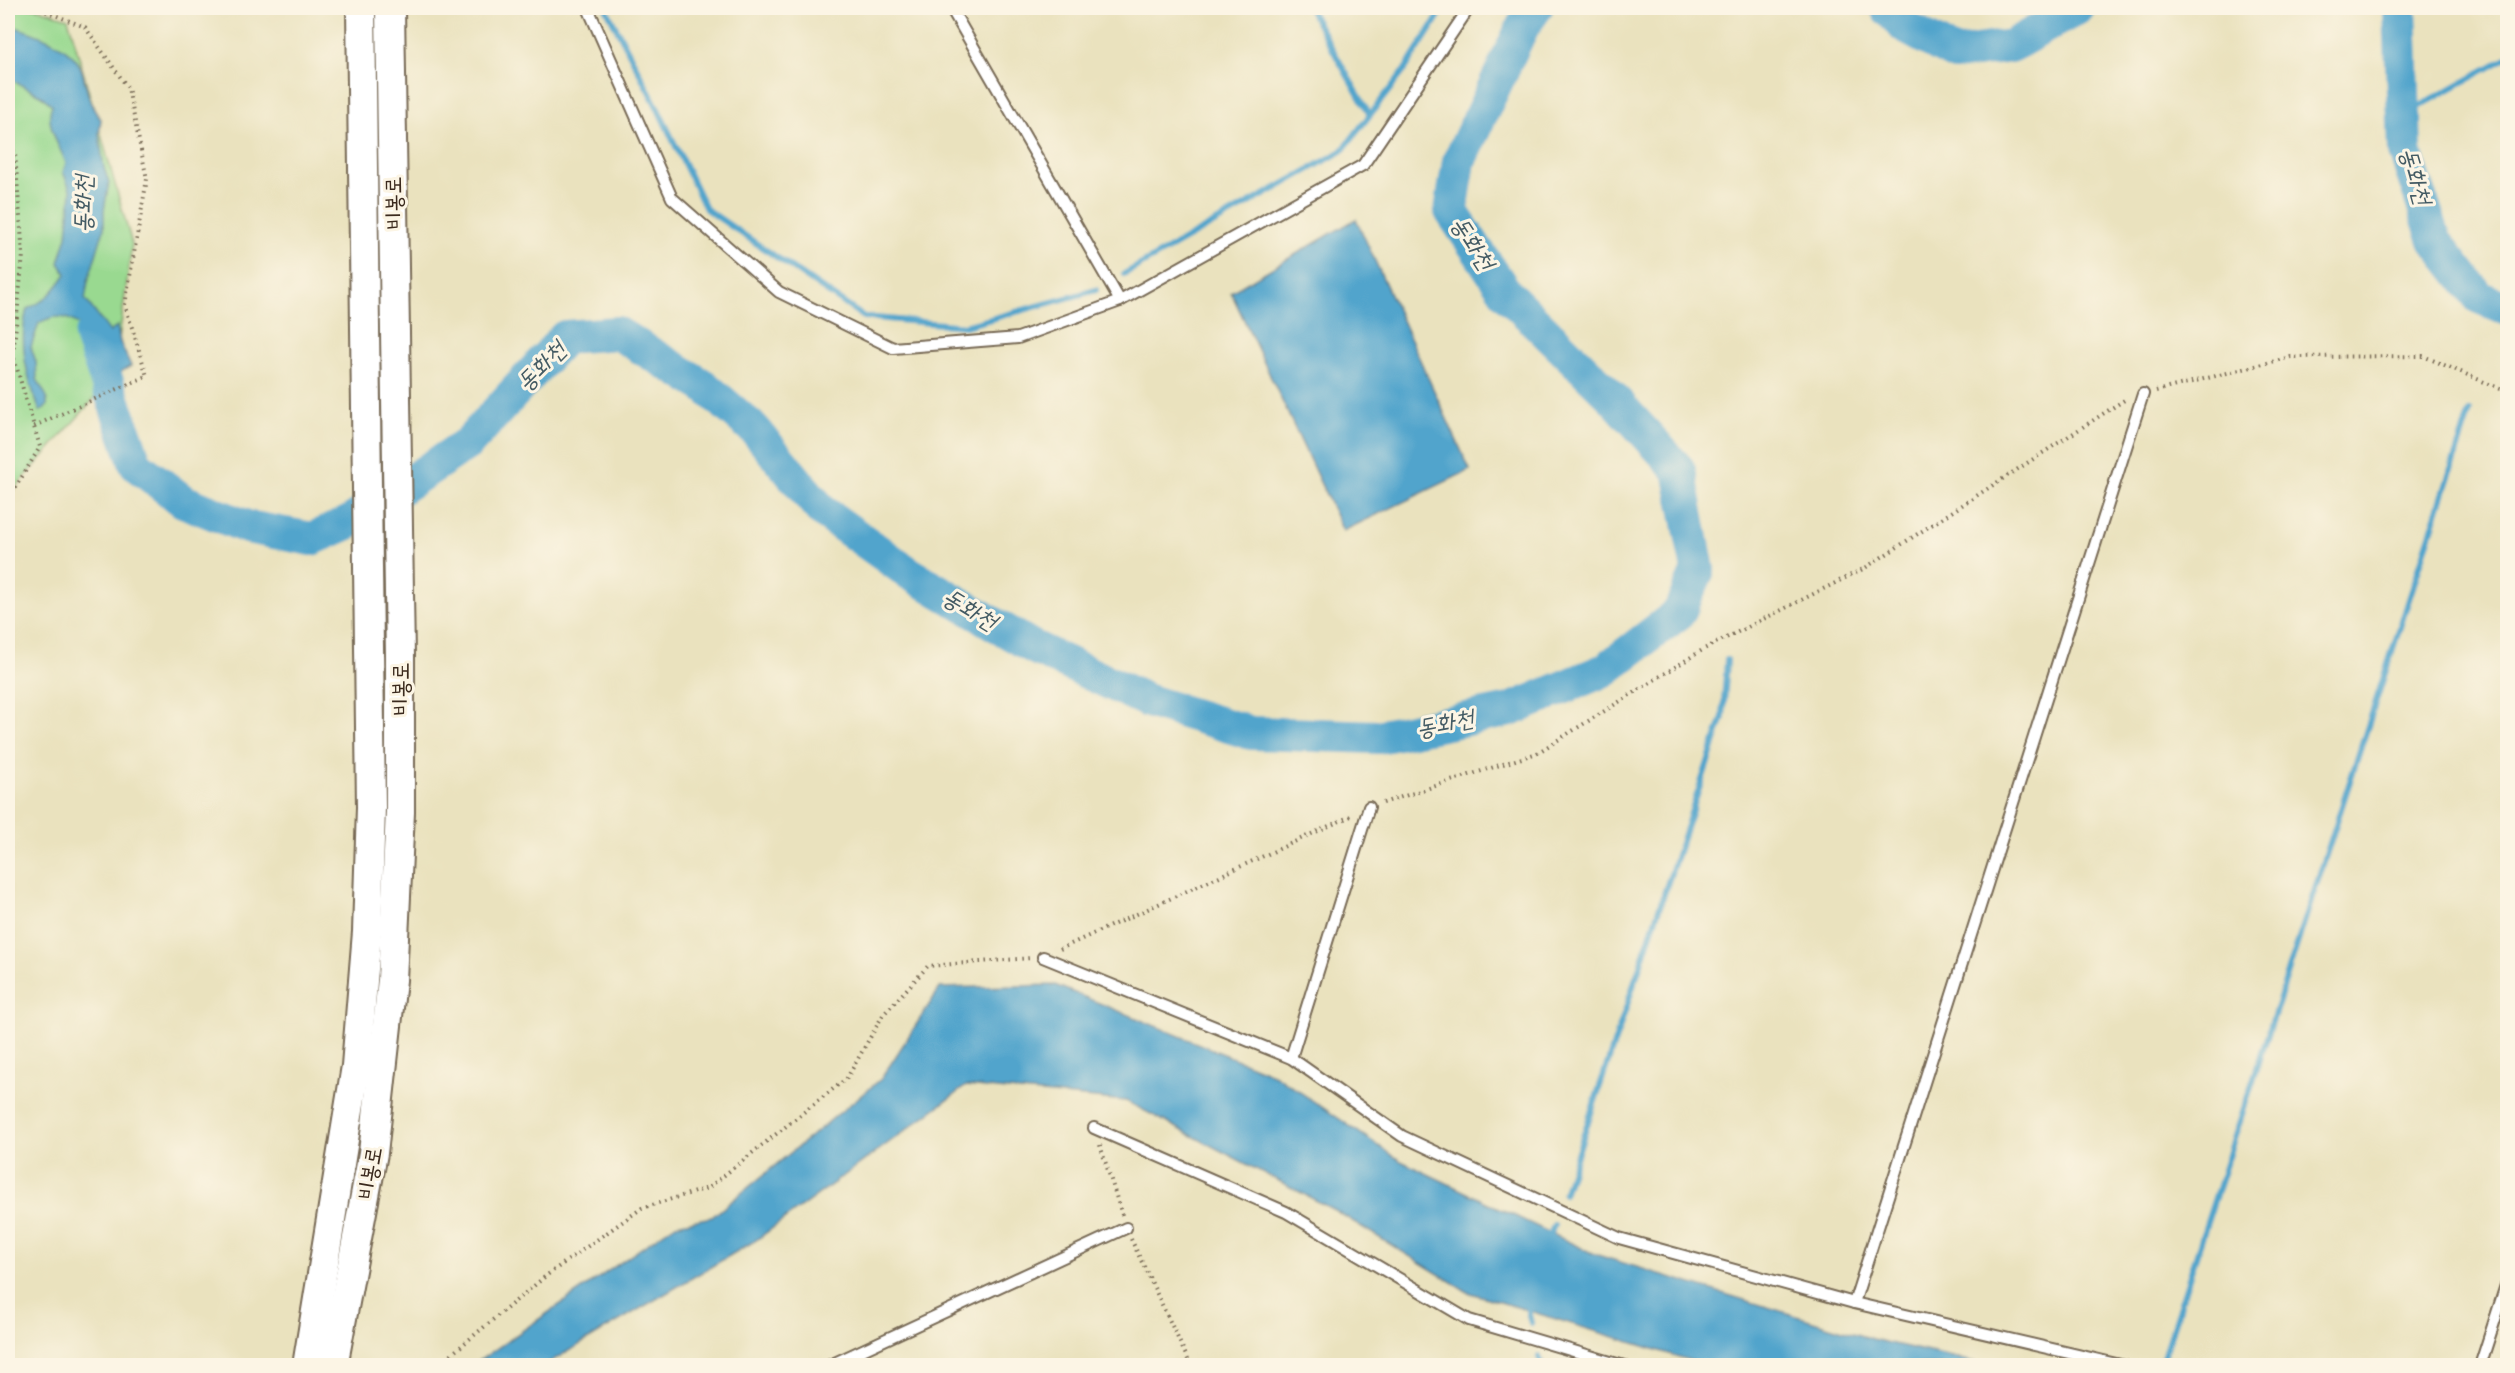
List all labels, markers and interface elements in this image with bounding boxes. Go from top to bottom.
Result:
water label: 동화천 [2391,145,2435,211]
water label: 동화천 [71,172,102,233]
street label: 비봉로 [384,176,410,230]
water label: 동화천 [1442,213,1499,279]
water label: 동화천 [513,336,576,399]
water label: 동화천 [936,585,1003,641]
street label: 비봉로 [391,662,417,716]
water label: 동화천 [1414,706,1480,746]
street label: 비봉로 [356,1145,390,1202]

